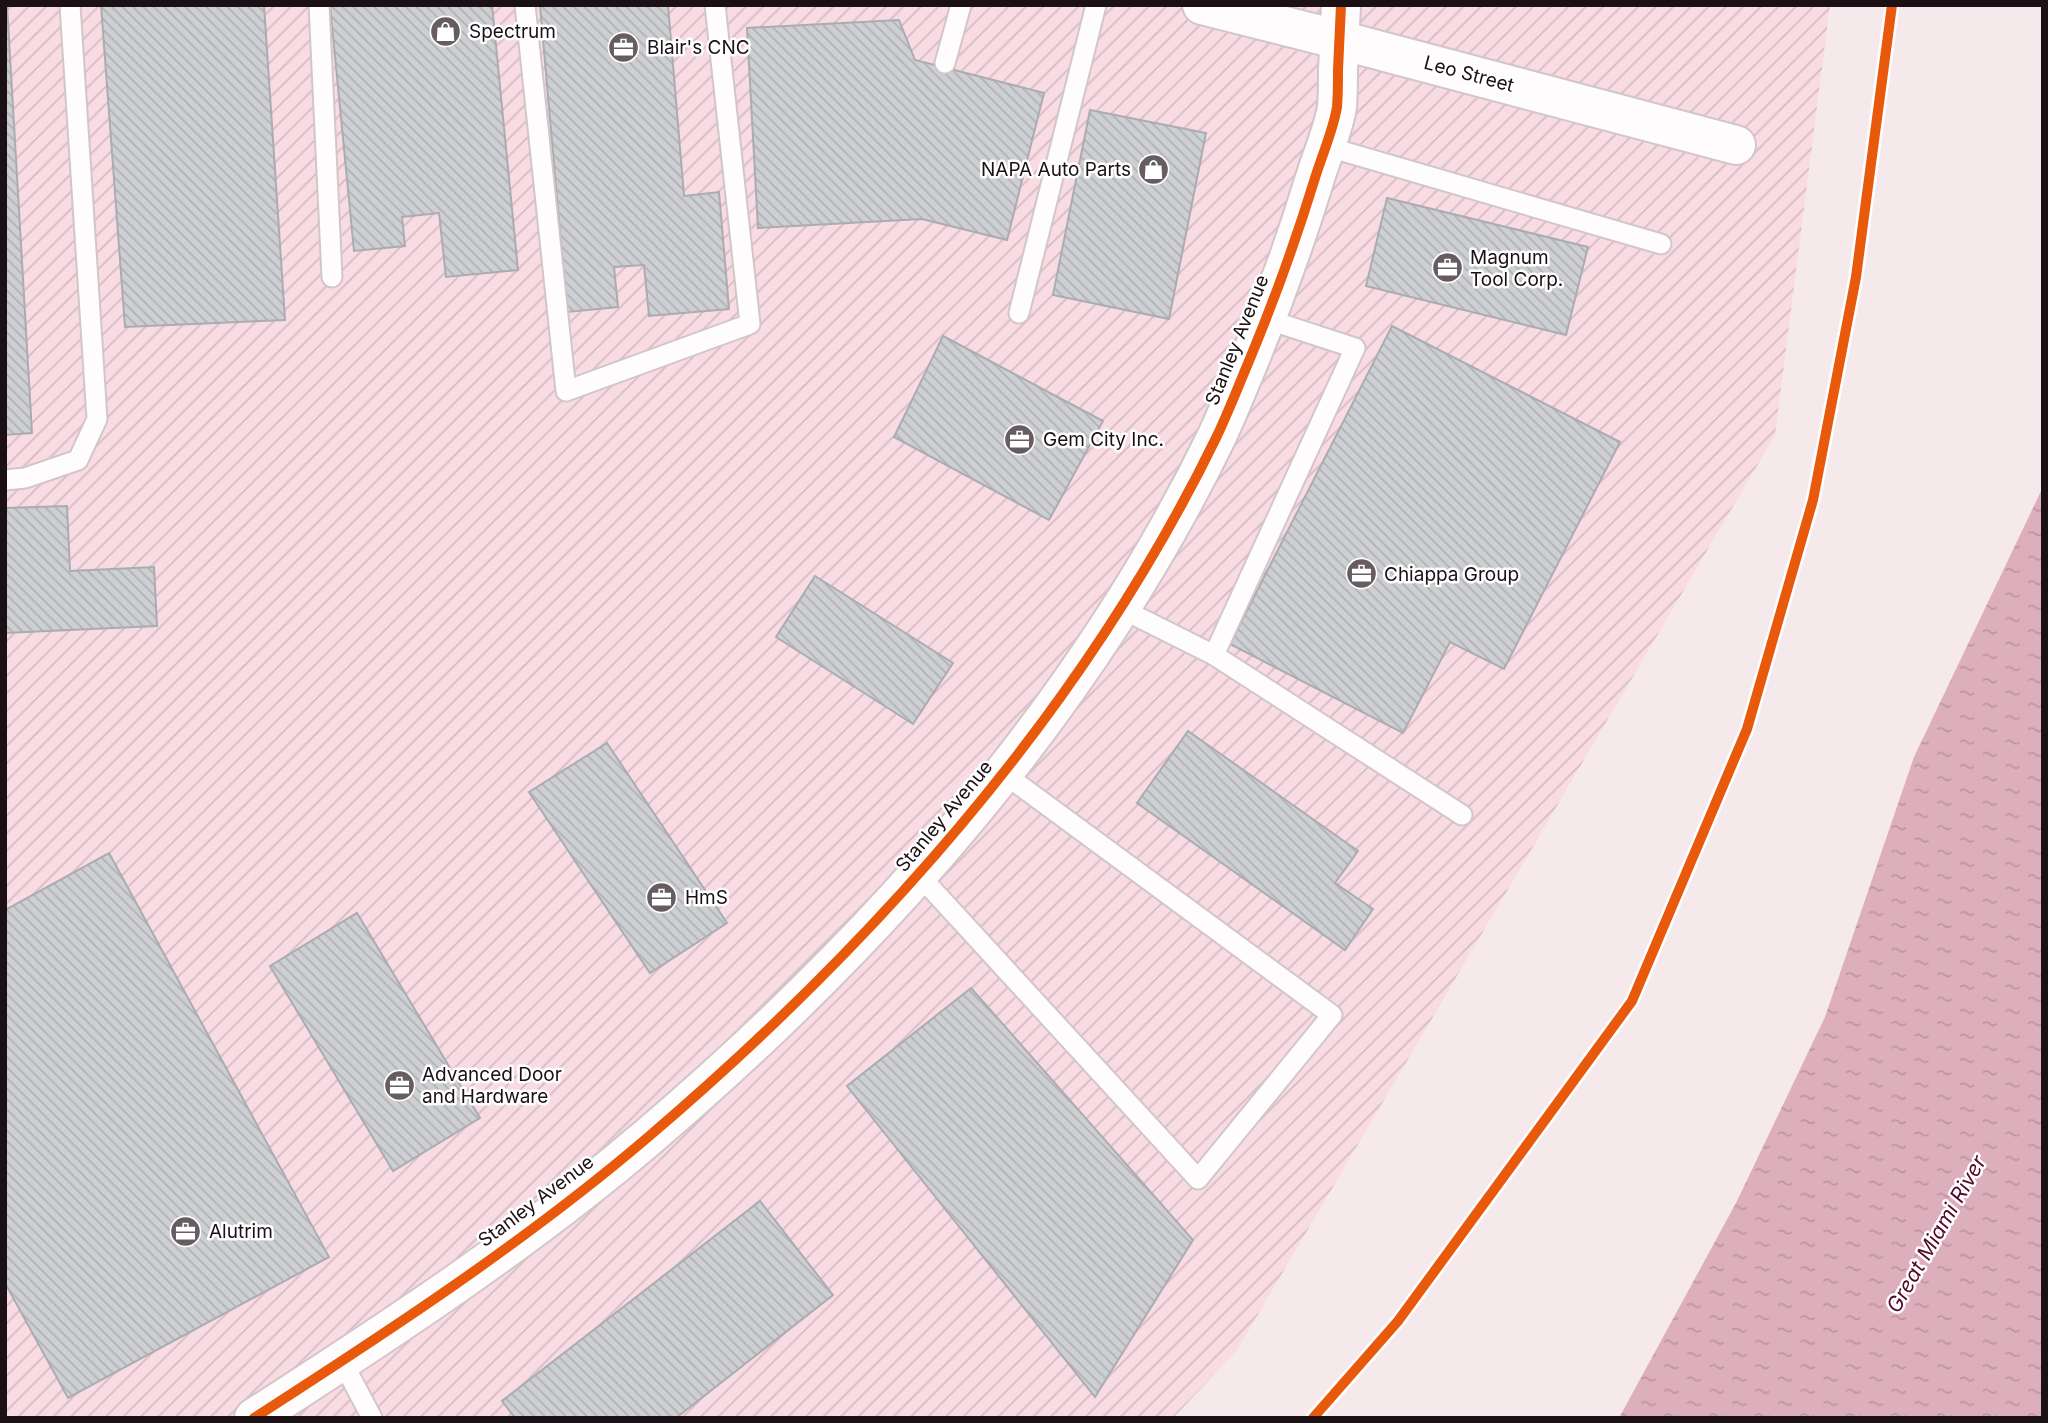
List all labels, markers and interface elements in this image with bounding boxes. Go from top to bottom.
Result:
shop icon: Spectrum [429,14,463,48]
place label: Spectrum [469,20,556,43]
office icon: Blair's CNC [607,30,641,64]
place label: Blair's CNC [647,36,750,59]
street label: Leo Street [1422,51,1516,97]
shop icon: NAPA Auto Parts [1137,152,1171,186]
place label: NAPA Auto Parts [981,158,1131,181]
place label: Magnum Tool Corp. [1470,246,1563,291]
office icon: Magnum Tool Corp. [1430,251,1464,285]
street label: Stanley Avenue [1200,271,1274,409]
office icon: Gem City Inc. [1003,422,1037,456]
place label: Gem City Inc. [1043,428,1164,451]
office icon: Chiappa Group [1344,557,1378,591]
place label: Chiappa Group [1384,563,1519,586]
street label: Stanley Avenue [891,756,997,876]
office icon: HmS [645,880,679,914]
place label: HmS [685,886,728,909]
place label: Advanced Door and Hardware [422,1063,562,1108]
office icon: Advanced Door and Hardware [382,1068,416,1102]
street label: Stanley Avenue [474,1150,598,1252]
water label: Great Miami River [1881,1150,1992,1317]
office icon: Alutrim [169,1214,203,1248]
place label: Alutrim [209,1220,273,1243]

